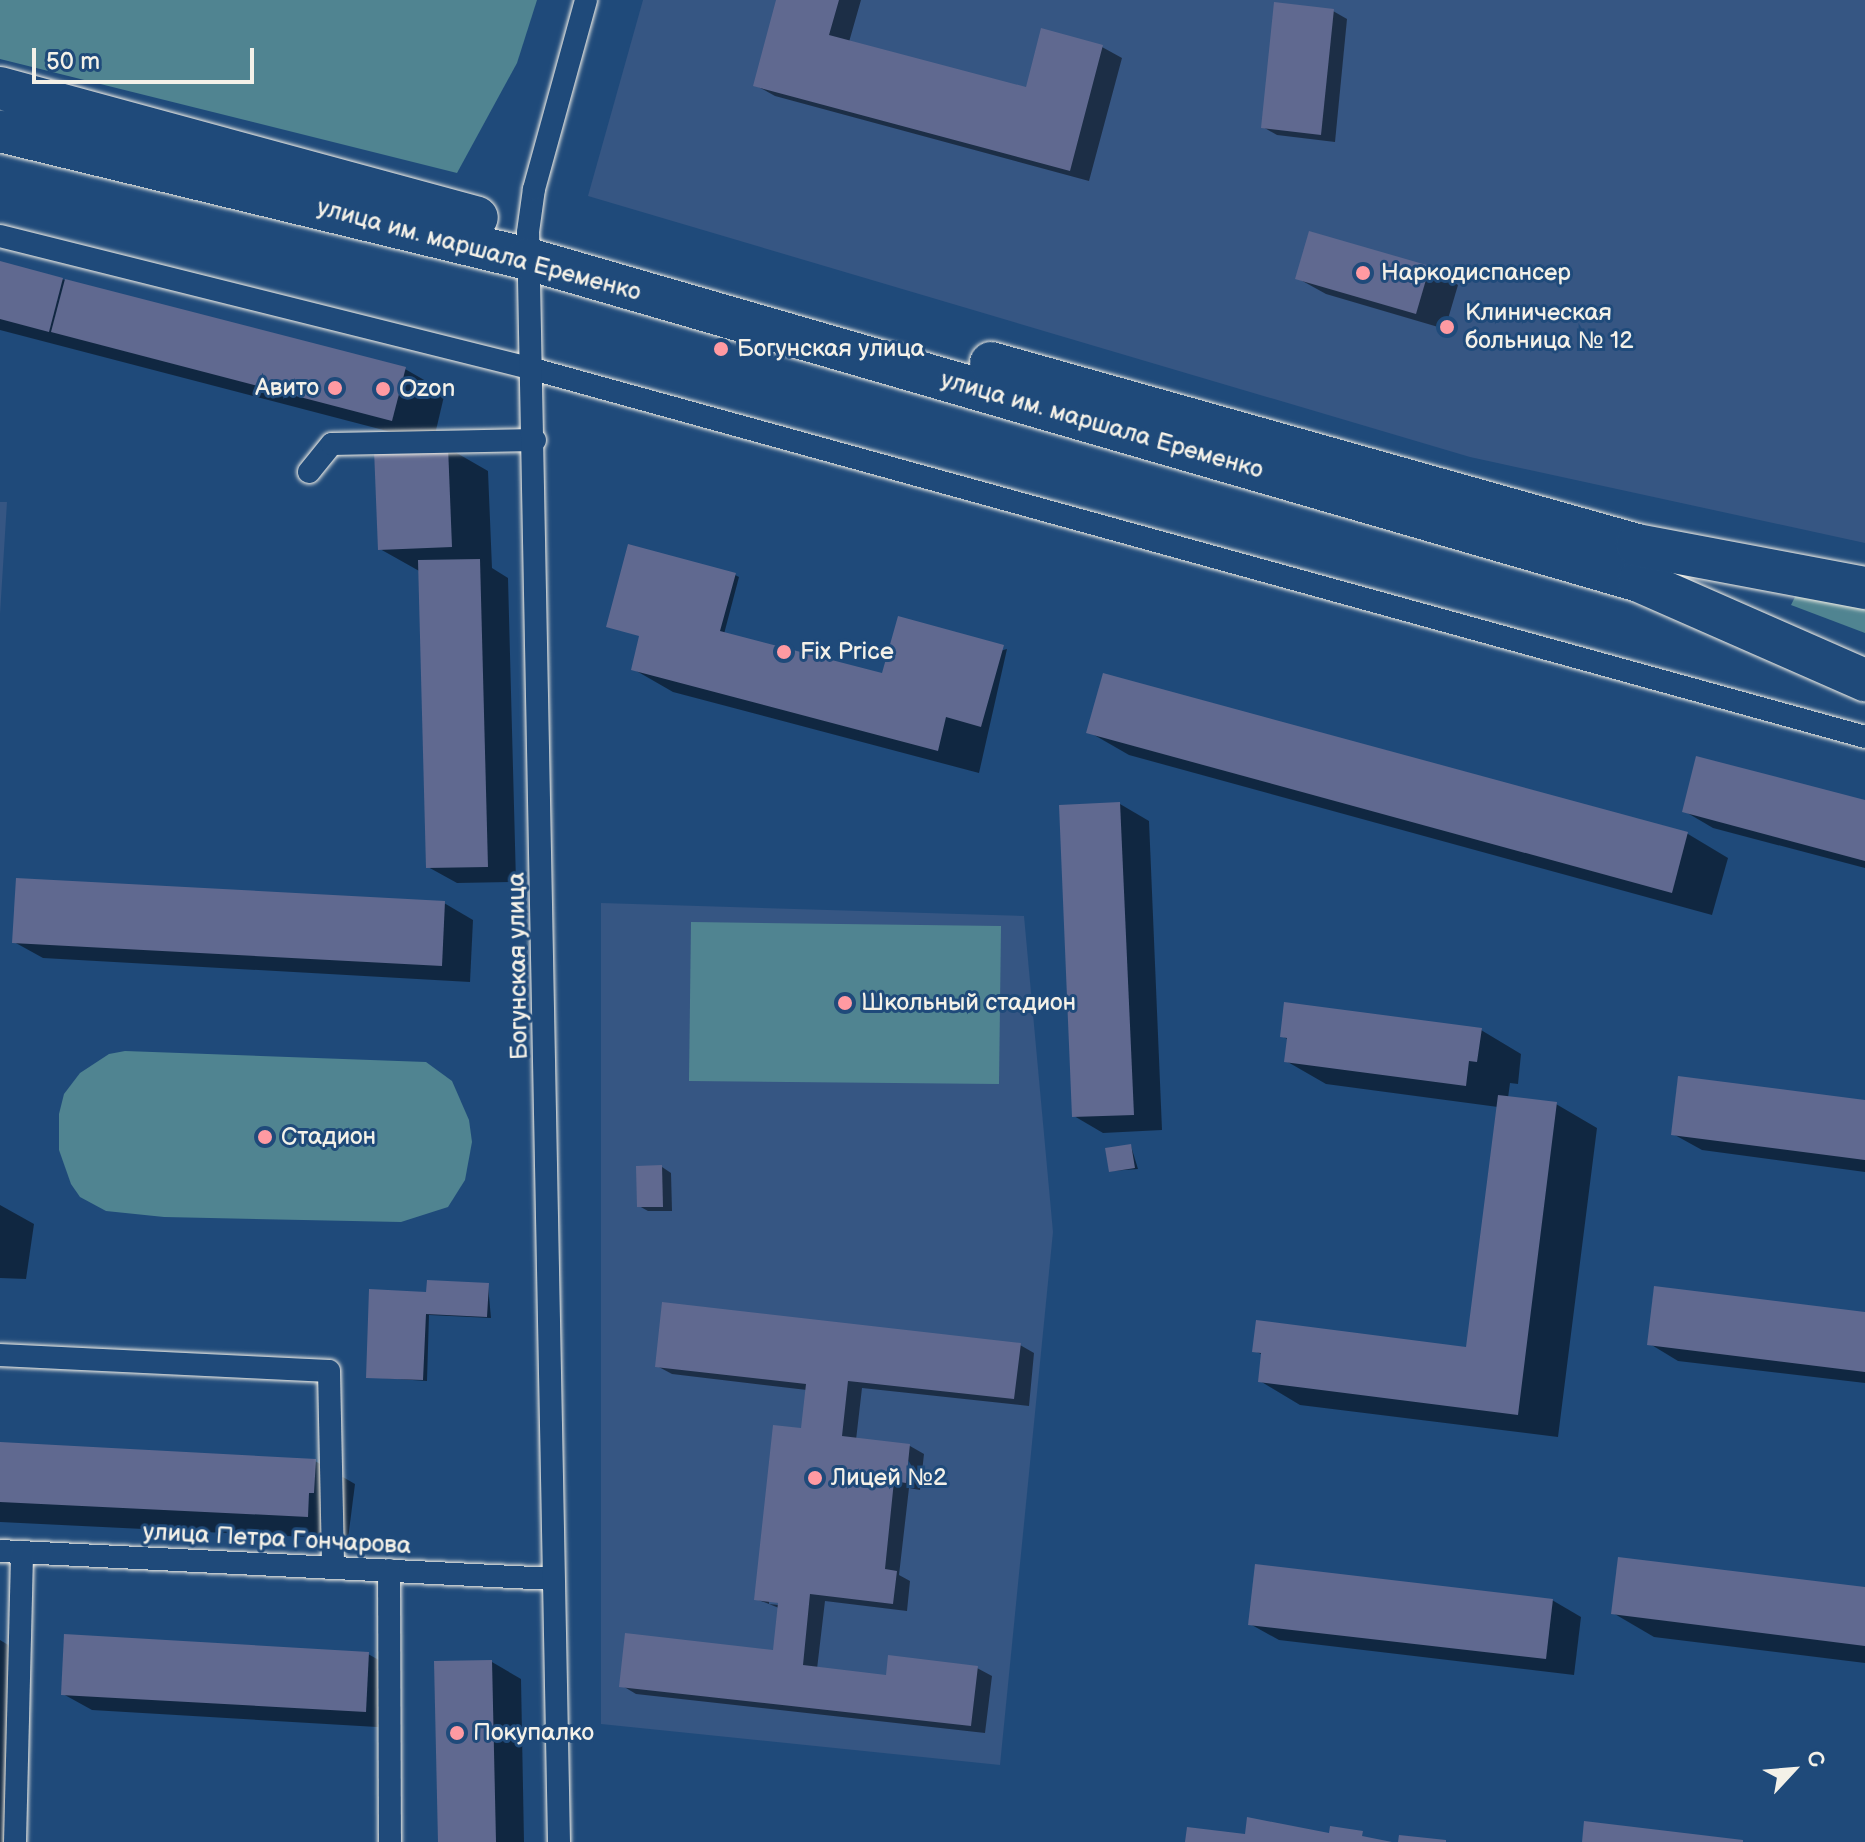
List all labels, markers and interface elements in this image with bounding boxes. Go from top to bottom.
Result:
scale bar [36,32,258,82]
text: 50 m [46,47,100,76]
street label: улица им. маршала Еременко [314,193,644,307]
place label: Наркодиспансер [1381,259,1571,287]
marker: Наркодиспансер [1352,262,1374,284]
place label: Клиническая больница № 12 [1465,299,1633,355]
marker: Клиническая больница № 12 [1436,316,1458,338]
place label: Богунская улица [737,335,925,363]
marker: Богунская улица [712,340,730,358]
street label: улица им. маршала Еременко [938,365,1266,485]
place label: Авито [255,374,319,402]
place label: Ozon [399,375,455,403]
marker: Авито [326,379,344,397]
marker: Ozon [374,380,392,398]
place label: Fix Price [800,638,894,666]
marker: Fix Price [775,643,793,661]
street label: Богунская улица [502,872,534,1060]
place label: Школьный стадион [861,989,1076,1017]
marker: Школьный стадион [836,994,854,1012]
place label: Стадион [281,1123,376,1151]
marker: Стадион [256,1128,274,1146]
place label: Лицей №2 [831,1464,947,1492]
marker: Лицей №2 [806,1469,824,1487]
street label: улица Петра Гончарова [142,1518,412,1560]
place label: Покупалко [473,1719,594,1747]
marker: Покупалко [448,1724,466,1742]
north arrow [1753,1730,1833,1810]
text: С [1800,1746,1831,1772]

